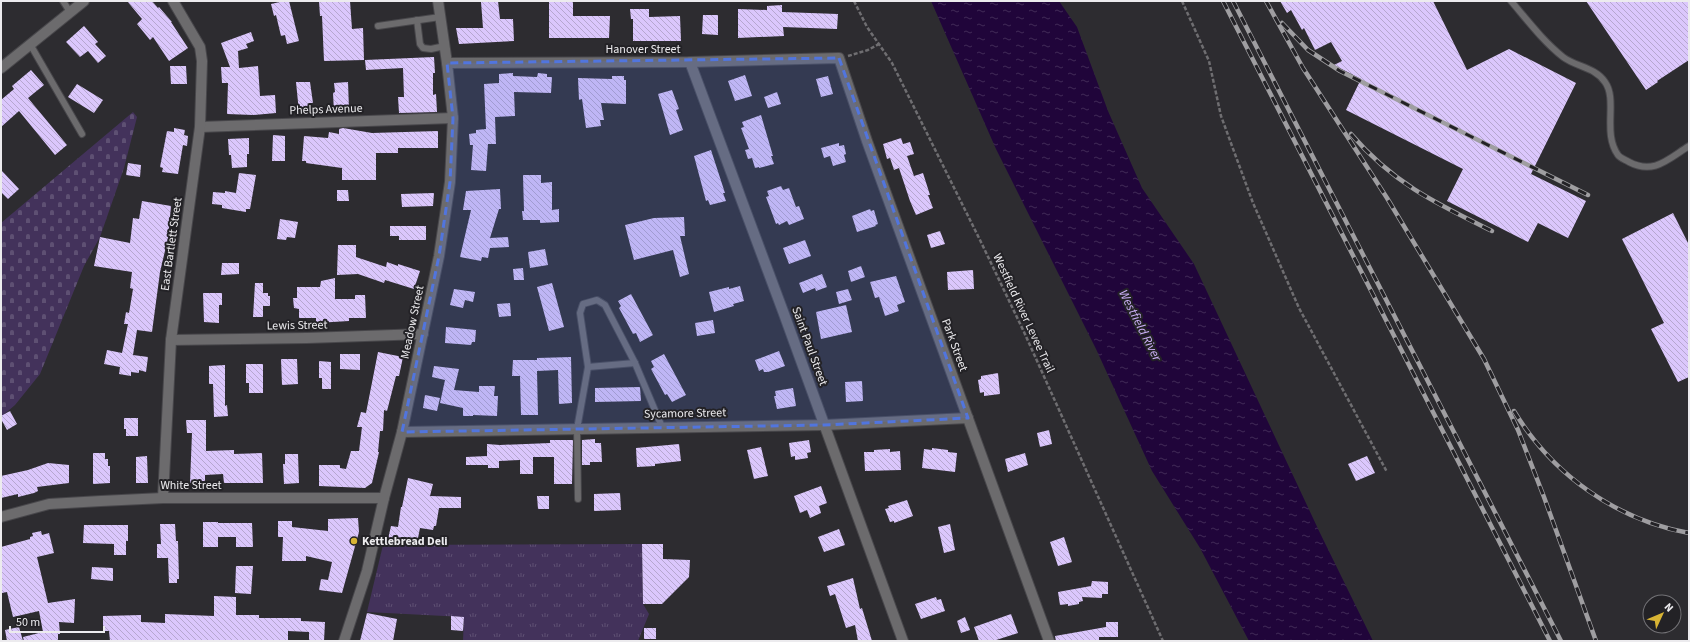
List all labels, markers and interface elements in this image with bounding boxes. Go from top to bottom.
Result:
street label: Hanover Street [605,41,681,58]
street label: Phelps Avenue [289,100,363,119]
street label: East Bartlett Street [157,196,186,292]
street label: Westfield River Levee Trail [988,251,1059,376]
street label: Meadow Street [396,284,429,360]
water label: Westfield River [1114,287,1166,365]
street label: Saint Paul Street [787,304,832,388]
street label: Lewis Street [266,316,328,335]
street label: Park Street [937,316,972,374]
street label: Sycamore Street [644,404,726,423]
street label: White Street [160,477,222,494]
place label: Kettlebread Deli [362,533,448,550]
marker: Kettlebread Deli [349,536,359,546]
north arrow [1642,594,1682,634]
text: N [1661,600,1677,615]
scale bar [10,608,104,634]
text: 50 m [16,614,40,631]

